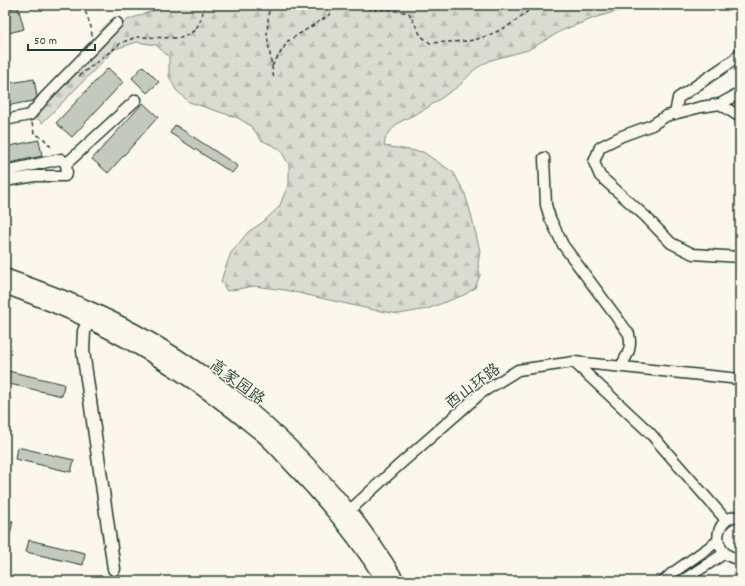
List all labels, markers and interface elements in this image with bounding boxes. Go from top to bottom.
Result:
scale bar [28,26,95,52]
text: 50 m [34,33,57,50]
street label: 高家园路 [204,355,269,411]
street label: 西山环路 [441,359,506,415]

